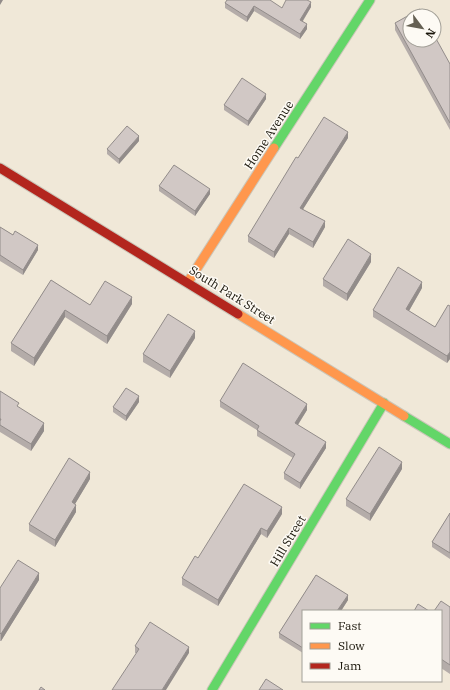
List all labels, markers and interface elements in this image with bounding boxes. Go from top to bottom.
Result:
north arrow [402,8,442,48]
text: N [422,26,439,41]
street label: Home Avenue [241,97,296,172]
street label: South Park Street [187,262,278,327]
street label: Hill Street [266,512,309,569]
legend [302,610,442,682]
text: Fast [338,618,362,633]
text: Slow [338,638,365,653]
text: Jam [338,658,362,673]

